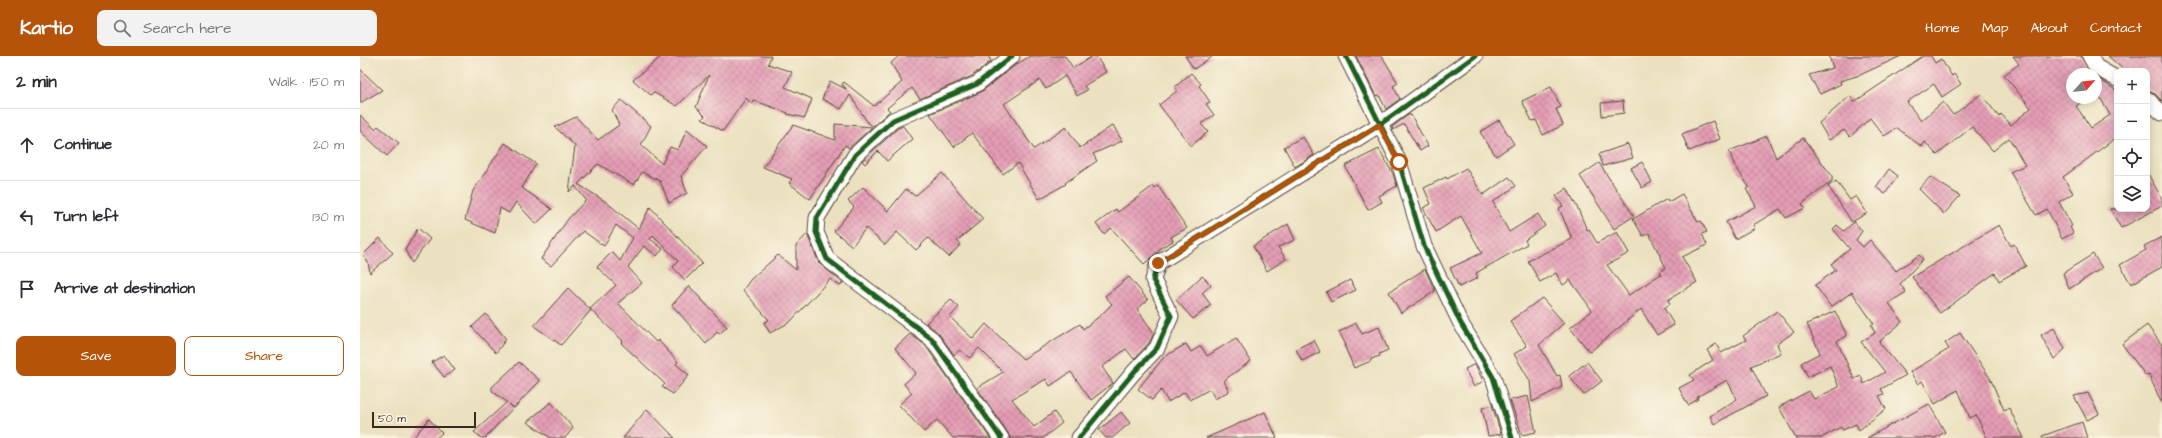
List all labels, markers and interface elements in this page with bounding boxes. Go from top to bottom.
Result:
search box [97,10,377,46]
text: Kartio [20,15,73,42]
icon: search [111,17,133,39]
text: Search here [143,18,231,39]
text: Home [1925,18,1960,38]
text: Map [1982,18,2008,38]
text: About [2030,18,2068,38]
text: Contact [2090,18,2142,38]
north arrow [2066,68,2102,104]
map controls [2114,68,2150,212]
button: + [2114,68,2150,104]
text: 2 min [16,70,57,94]
text: Walk · 150 m [269,73,344,91]
button: − [2114,104,2150,140]
icon: ahead [16,134,38,156]
text: Continue [54,134,112,155]
text: 20 m [313,136,344,154]
button: locate [2114,140,2150,176]
route start [1390,153,1408,171]
button: layers [2114,176,2150,212]
icon: left [16,206,38,228]
text: Turn left [54,206,118,227]
text: 130 m [312,208,344,226]
route end [1149,254,1167,272]
icon: arrive [16,278,38,300]
text: Arrive at destination [54,278,195,299]
button: Save [16,336,176,376]
button: Share [184,336,344,376]
scale bar [372,410,476,429]
text: 50 m [378,411,406,426]

